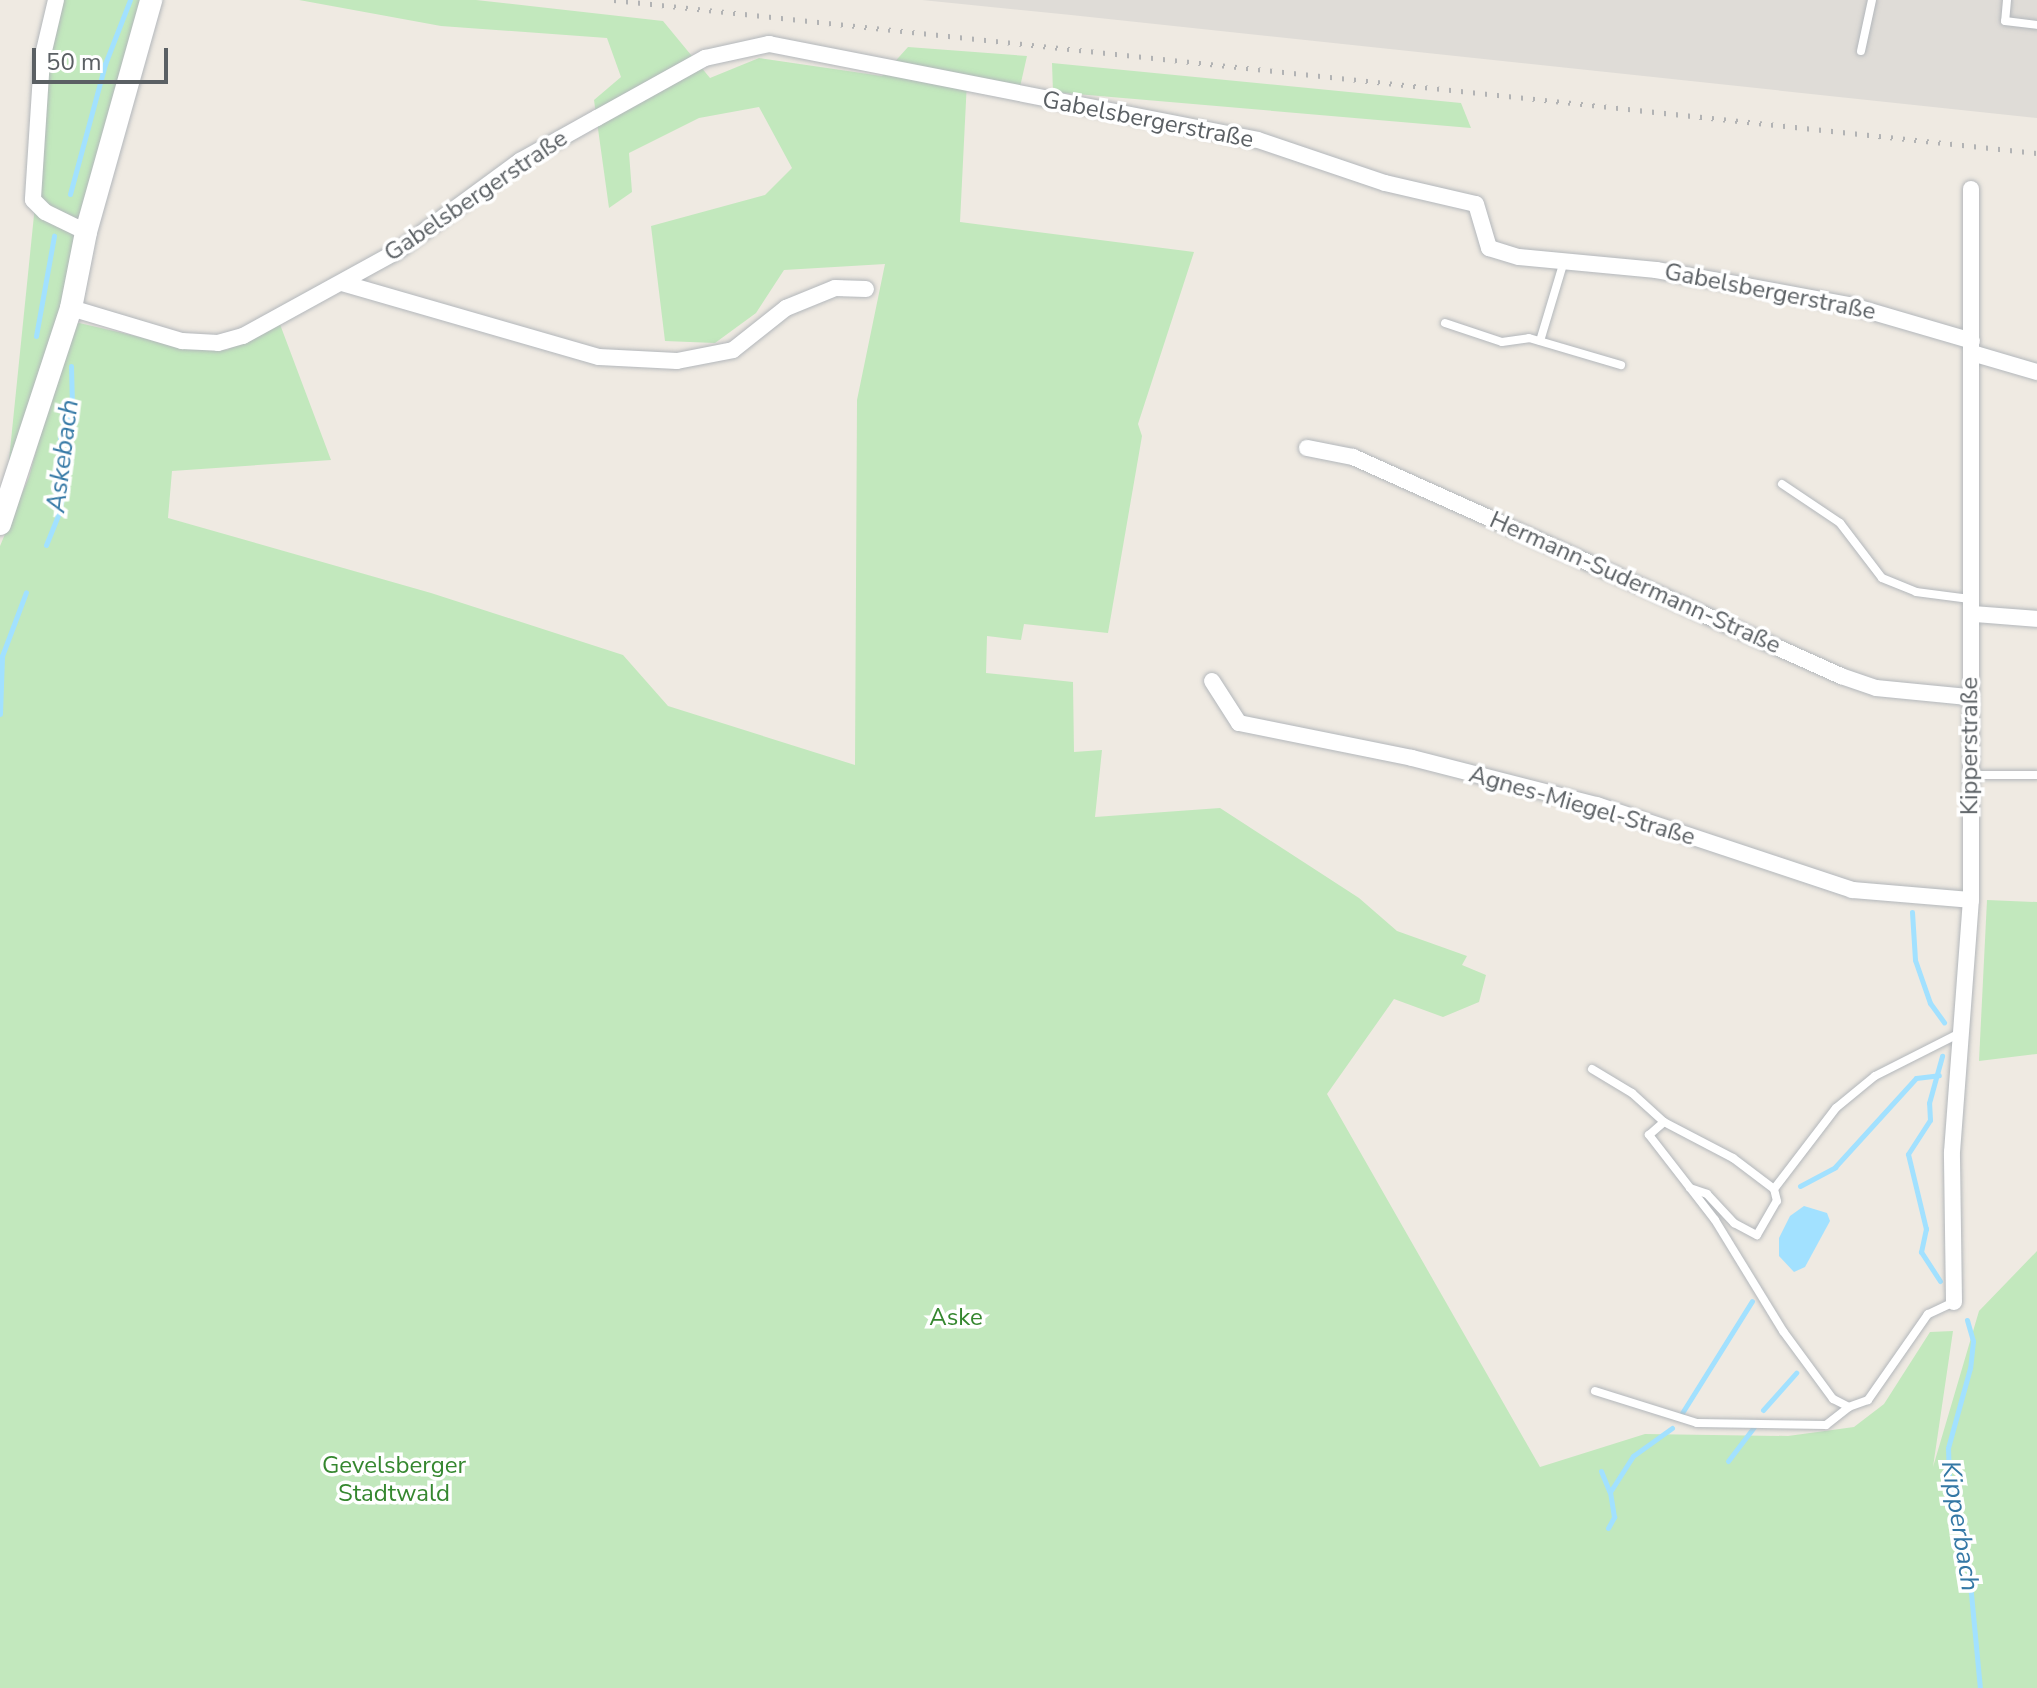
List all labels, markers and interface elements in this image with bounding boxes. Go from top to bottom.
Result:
scale bar [36,32,172,82]
text: 50 m [46,46,102,78]
street label: Gabelsbergerstraße [1040,85,1256,155]
street label: Gabelsbergerstraße [379,124,573,268]
street label: Gabelsbergerstraße [1662,257,1878,327]
water label: Askebach [41,398,85,514]
street label: Hermann-Sudermann-Straße [1485,506,1785,660]
street label: Kipperstraße [1956,677,1984,815]
street label: Agnes-Miegel-Straße [1466,760,1698,852]
park label: Aske [929,1304,983,1332]
park label: Gevelsberger Stadtwald [322,1452,466,1508]
water label: Kipperbach [1934,1459,1986,1593]

